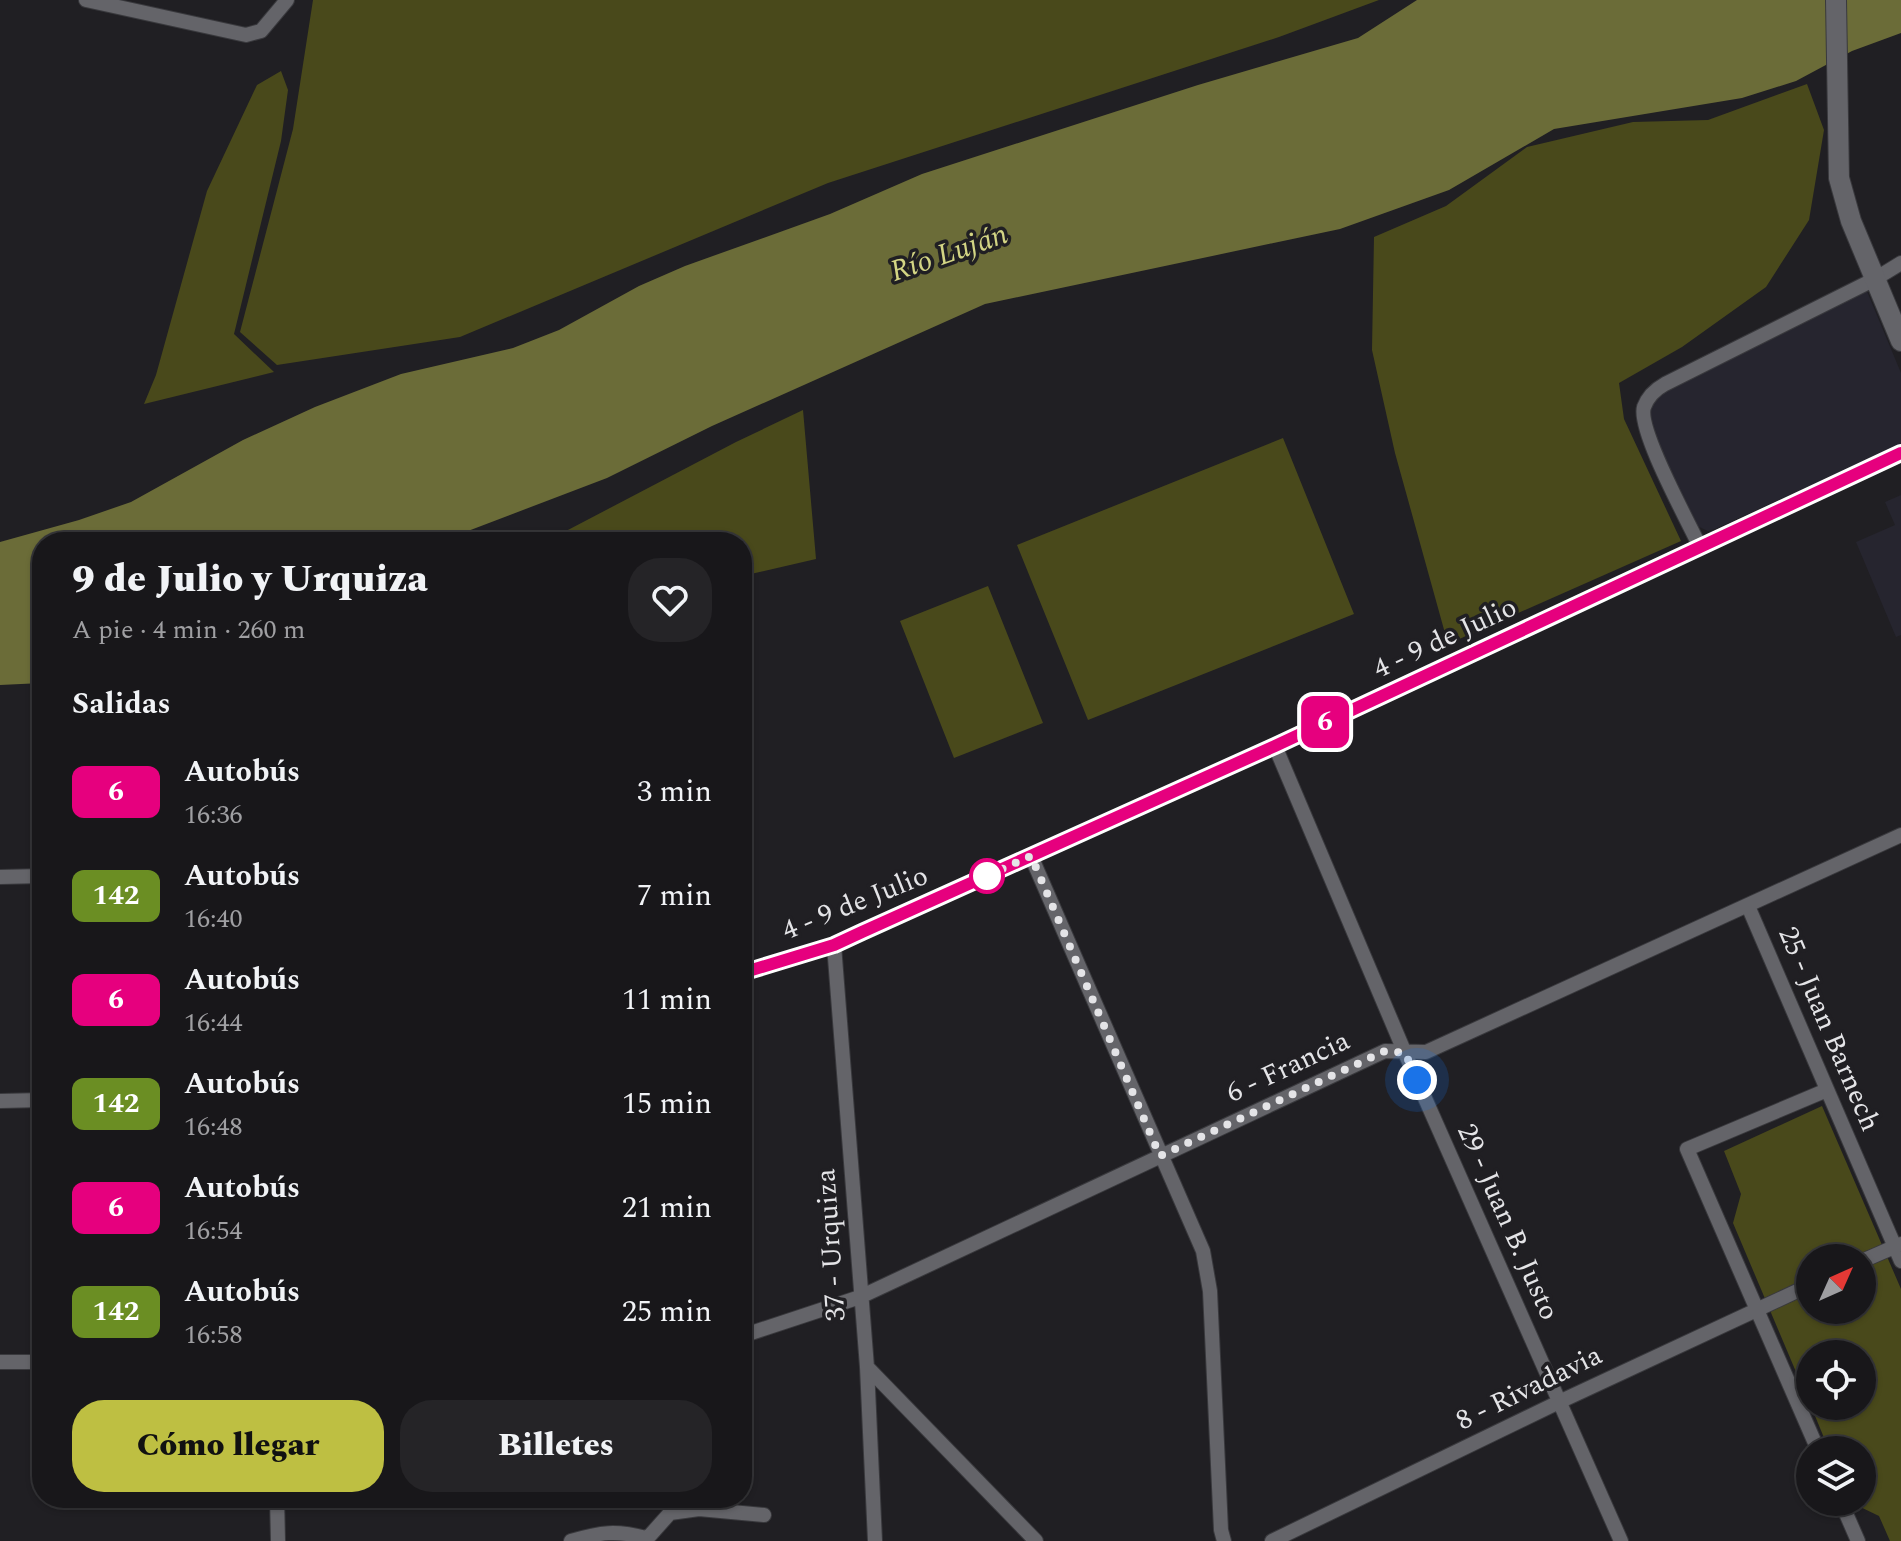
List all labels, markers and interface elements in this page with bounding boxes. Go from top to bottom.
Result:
water label: Río Luján [884,211,1014,295]
text: 9 de Julio y Urquiza [72,551,428,609]
button: heart [628,558,712,642]
street label: 4 - 9 de Julio [1366,586,1524,690]
text: A pie · 4 min · 260 m [72,610,305,650]
text: Salidas [72,681,171,727]
line badge: 6 [1299,696,1351,748]
text: 6 [1317,700,1333,743]
text: Autobús [184,749,300,795]
text: 3 min [637,769,712,815]
text: 6 [108,770,124,813]
text: 16:36 [184,795,243,835]
text: Autobús [184,853,300,899]
street label: 4 - 9 de Julio [775,854,935,952]
unlabelled marker [970,859,1004,893]
text: 7 min [637,873,712,919]
text: 142 [92,874,140,917]
text: 16:40 [184,899,243,939]
street label: 25 - Juan Barnech [1766,920,1892,1138]
text: Autobús [184,957,300,1003]
text: 11 min [622,977,712,1023]
text: 6 [108,978,124,1021]
text: 16:44 [184,1003,243,1043]
street label: 6 - Francia [1219,1019,1357,1114]
your location [1397,1060,1437,1100]
text: Autobús [184,1061,300,1107]
text: 15 min [622,1081,712,1127]
text: 142 [92,1082,140,1125]
text: 16:48 [184,1107,243,1147]
street label: 29 - Juan B. Justo [1445,1117,1571,1327]
text: Autobús [184,1165,300,1211]
street label: 37 - Urquiza [804,1167,858,1323]
text: 21 min [622,1185,712,1231]
text: 6 [108,1186,124,1229]
text: 16:54 [184,1211,243,1251]
north arrow [1796,1244,1876,1324]
map controls [1796,1244,1876,1516]
text: Autobús [184,1269,300,1315]
text: 25 min [622,1289,712,1335]
text: 142 [92,1290,140,1333]
text: 16:58 [184,1315,243,1355]
street label: 8 - Rivadavia [1449,1334,1610,1442]
button: locate [1796,1340,1876,1420]
button: Cómo llegar [72,1400,384,1492]
button: Billetes [400,1400,712,1492]
button: layers [1796,1436,1876,1516]

